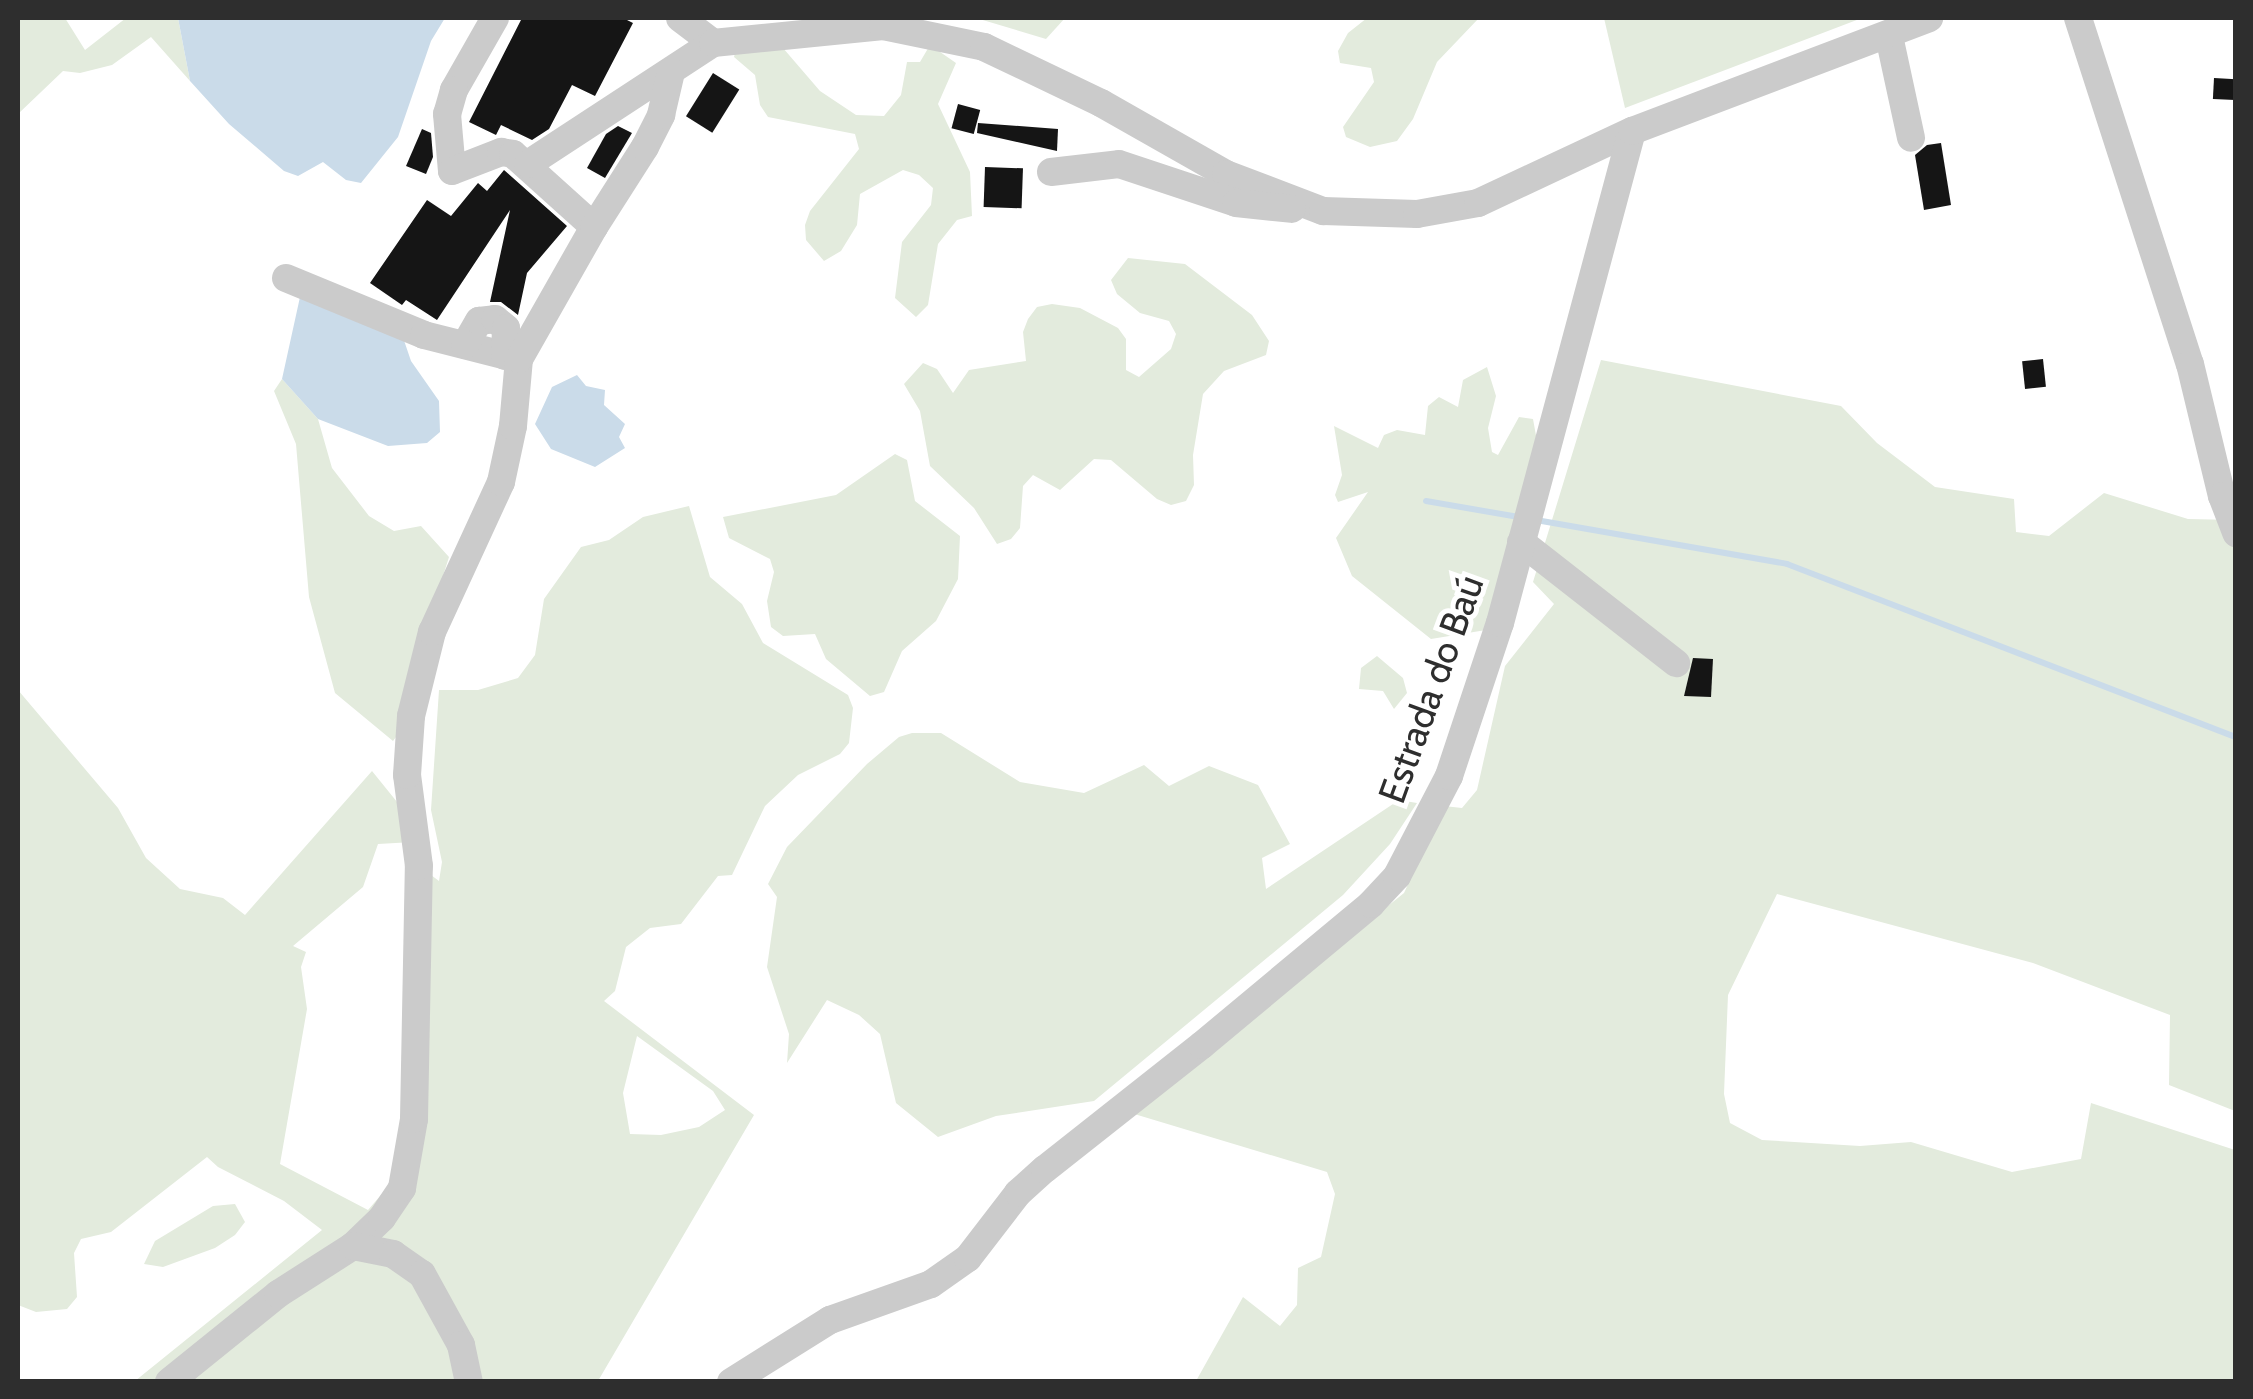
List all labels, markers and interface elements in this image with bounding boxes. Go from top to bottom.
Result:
street label: Estrada do Baú [1369,569,1493,809]

